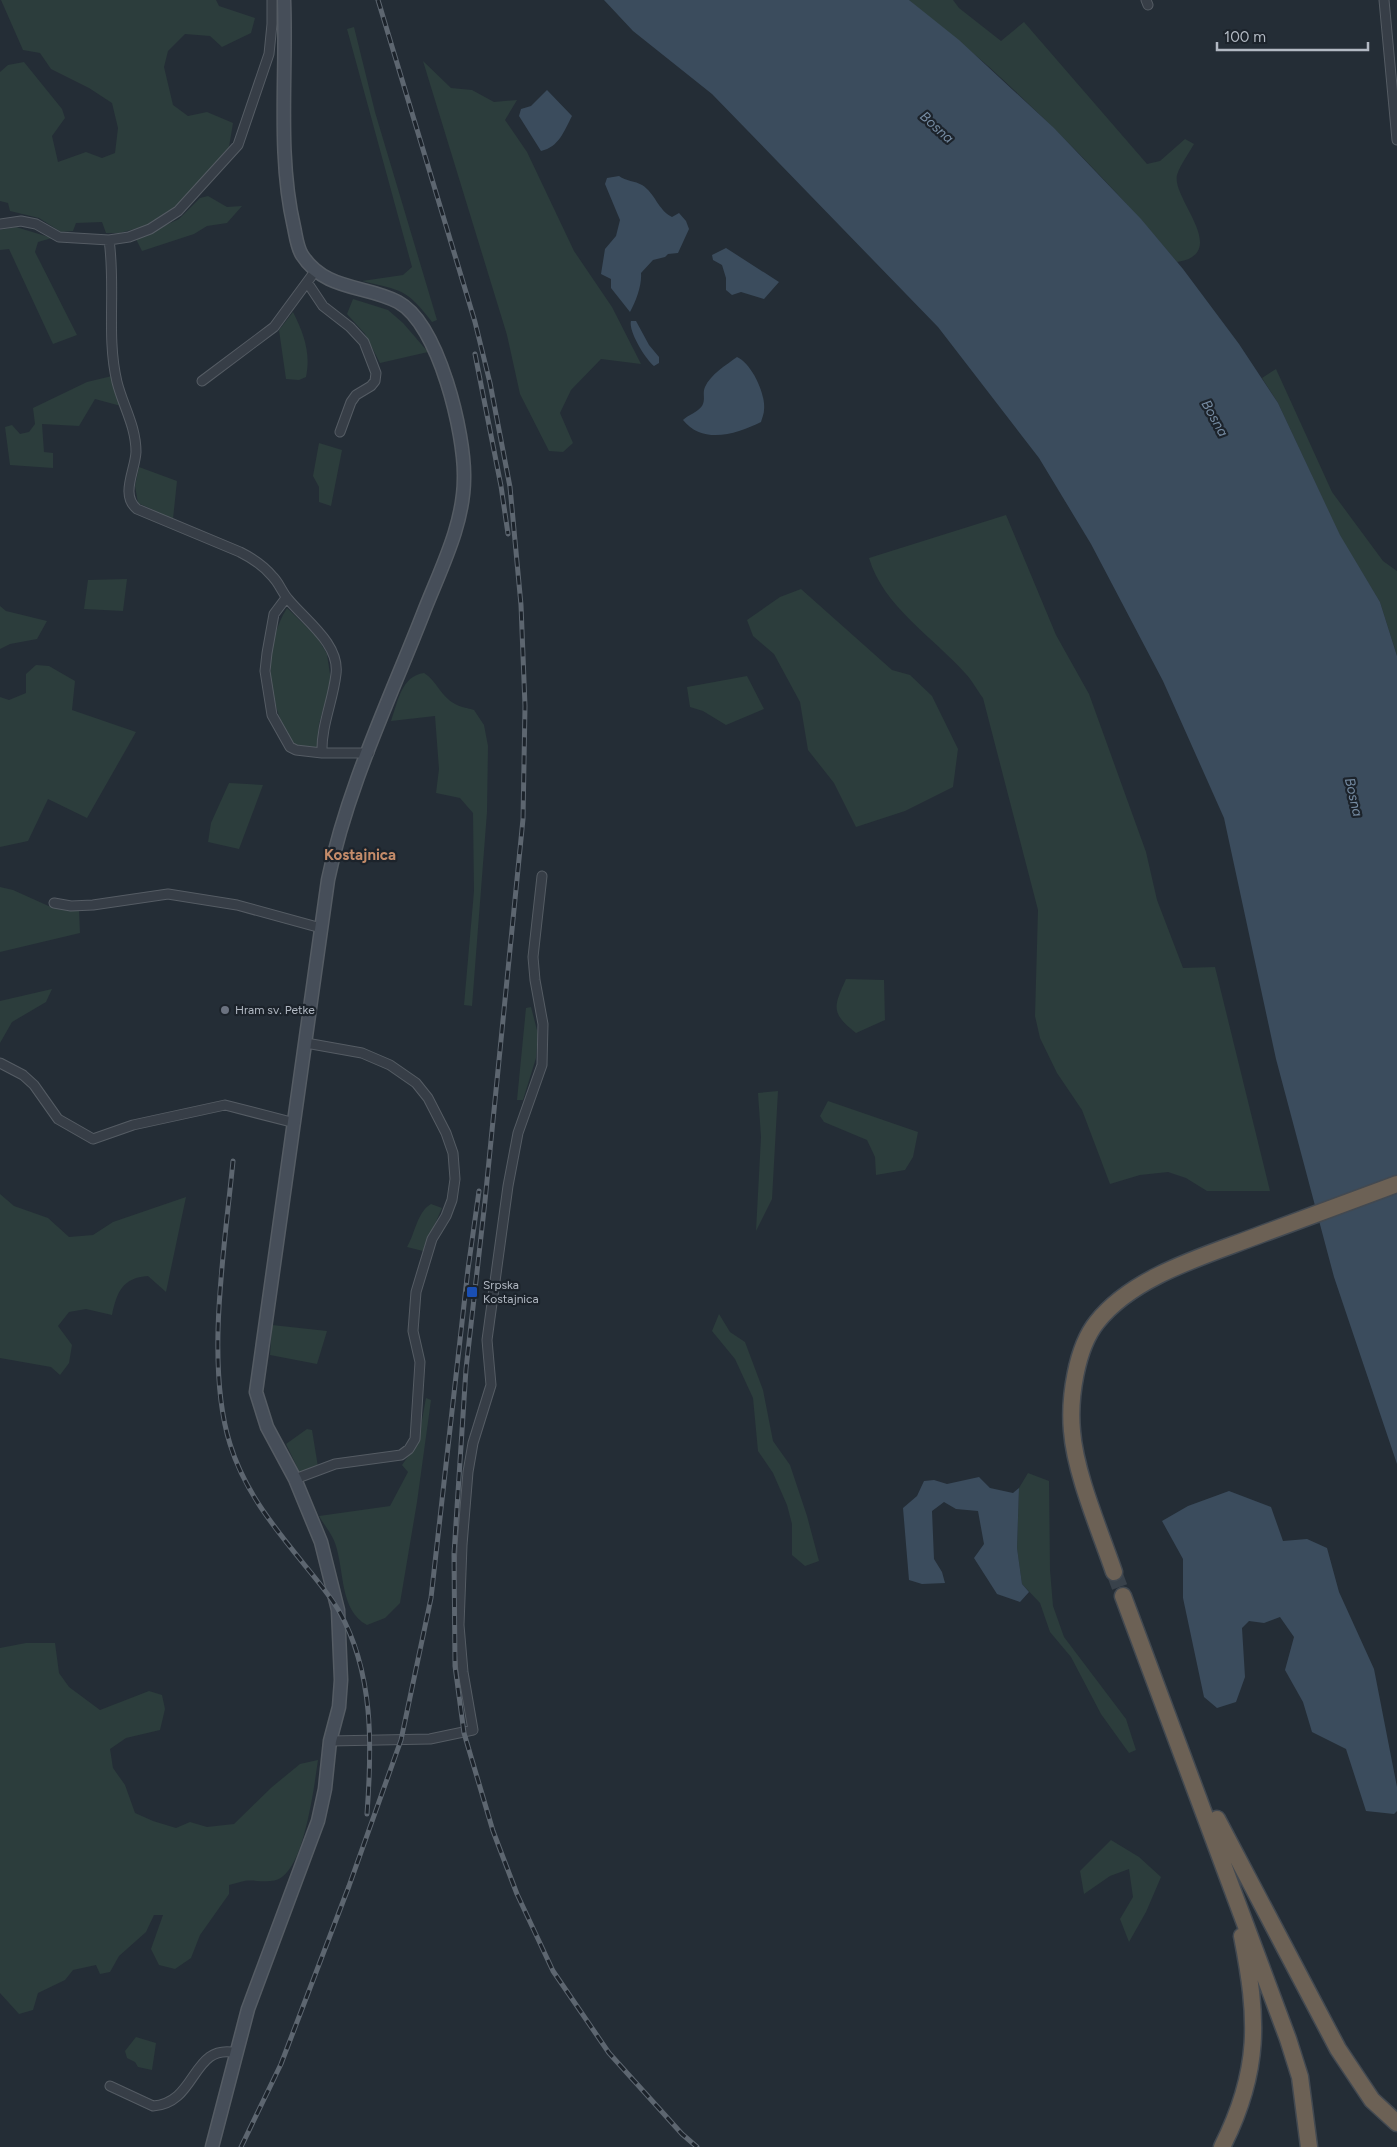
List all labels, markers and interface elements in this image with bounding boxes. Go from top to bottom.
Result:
scale bar [1217,20,1368,52]
text: 100 m [1224,28,1266,46]
water label: Bosna [916,108,957,147]
water label: Bosna [1198,397,1232,440]
water label: Bosna [1341,776,1366,818]
district label: Kostajnica [324,846,396,864]
place label: Hram sv. Petke [235,1003,315,1017]
marker: Hram sv. Petke [219,1004,231,1016]
place label: Srpska Kostajnica [483,1278,539,1306]
marker: Srpska Kostajnica [465,1285,479,1299]

